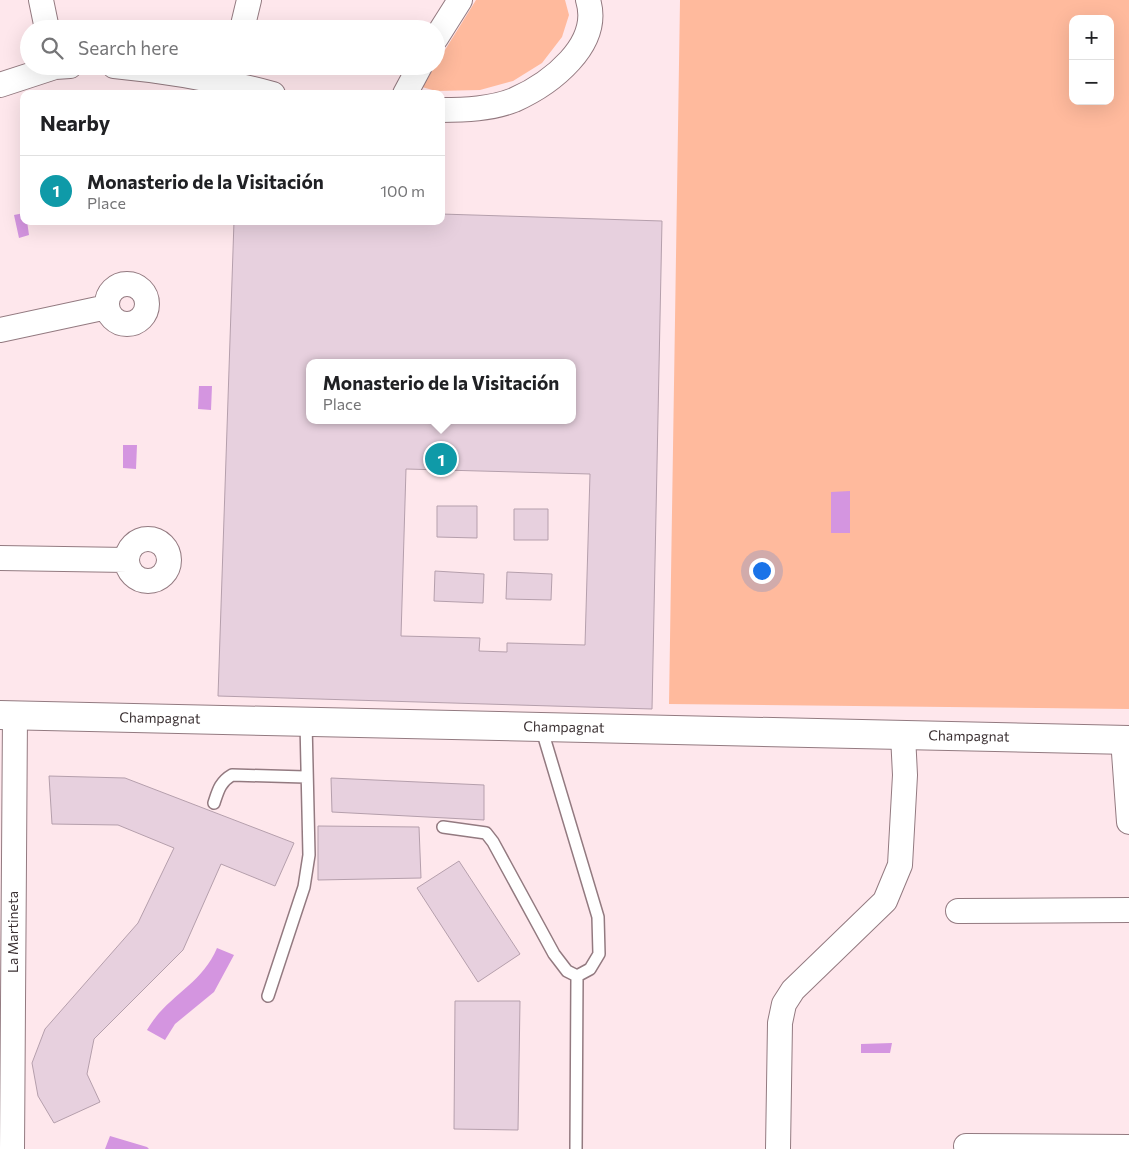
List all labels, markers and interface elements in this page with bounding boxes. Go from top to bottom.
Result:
map controls [1069,15,1114,105]
button: + [1069,15,1114,60]
search box [20,20,445,75]
icon: search [38,34,66,62]
text: Search here [78,36,178,59]
button: − [1069,60,1114,105]
text: Nearby [40,110,110,135]
text: Monasterio de la Visitación [87,170,324,193]
text: 1 [52,181,60,200]
text: 100 m [380,181,425,200]
text: Place [87,193,126,212]
popup [306,359,576,424]
text: Monasterio de la Visitación [323,371,559,394]
text: Place [323,394,361,413]
pin: 1 [425,440,457,478]
your location [749,558,775,584]
street label: Champagnat [119,708,201,727]
street label: Champagnat [523,717,605,736]
street label: Champagnat [928,726,1010,745]
street label: La Martineta [4,891,21,973]

